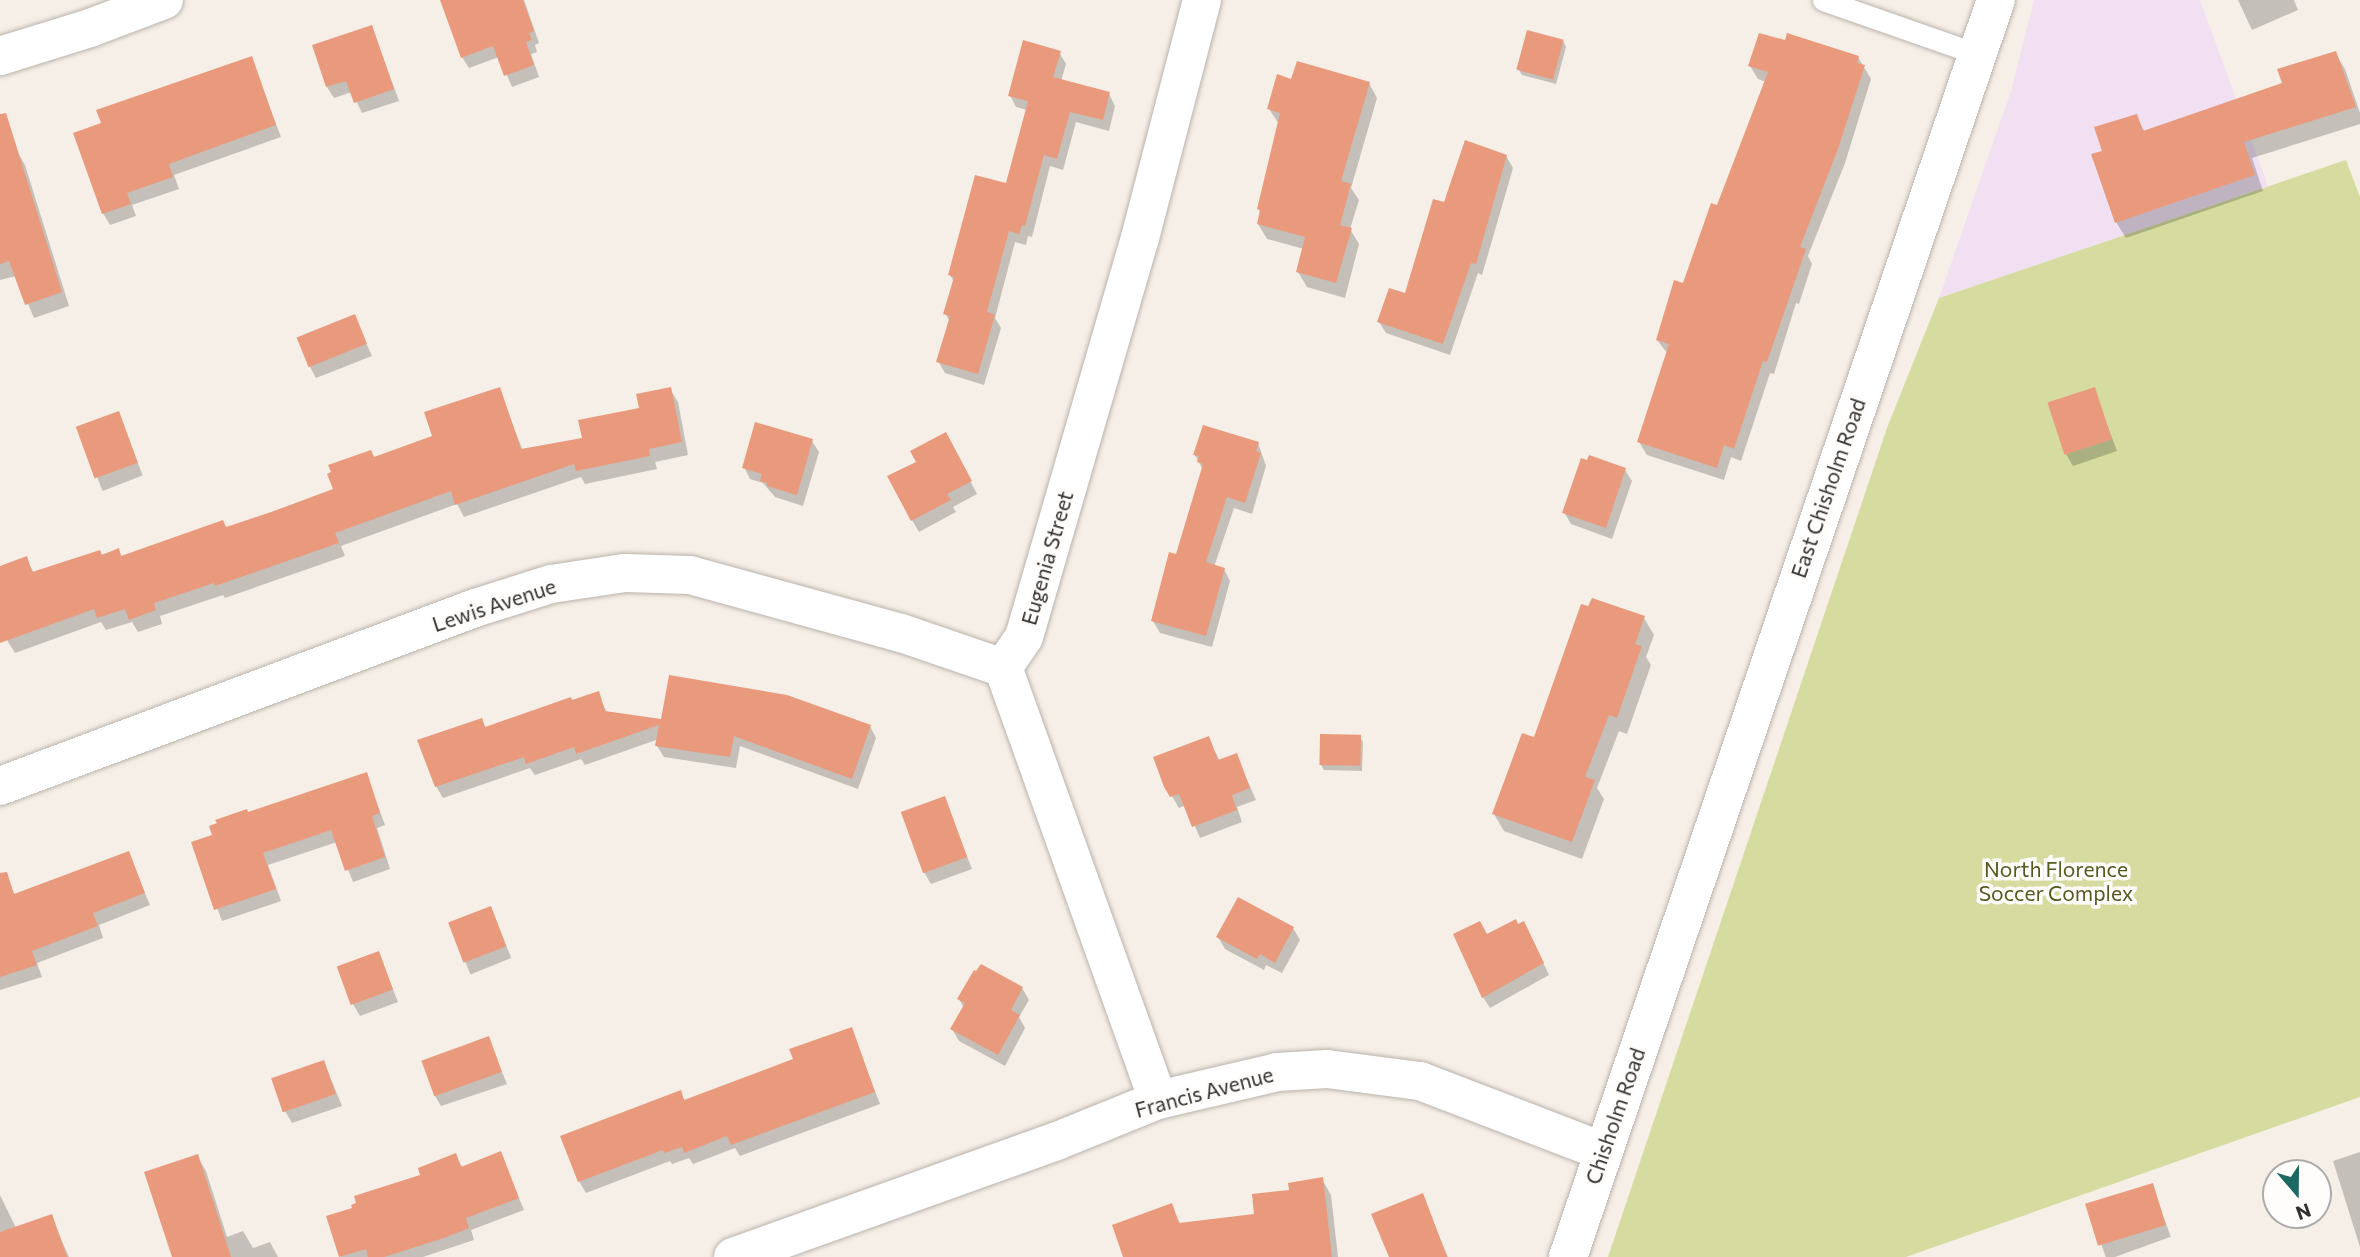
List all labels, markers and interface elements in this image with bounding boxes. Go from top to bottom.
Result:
street label: East Chisholm Road [1785,395,1871,581]
street label: Eugenia Street [1016,488,1078,628]
street label: Lewis Avenue [429,573,559,637]
park label: North Florence Soccer Complex [1979,856,2133,906]
street label: Chisholm Road [1580,1044,1650,1188]
street label: Francis Avenue [1132,1061,1276,1123]
north arrow [2262,1159,2332,1229]
text: N [2293,1199,2314,1226]

